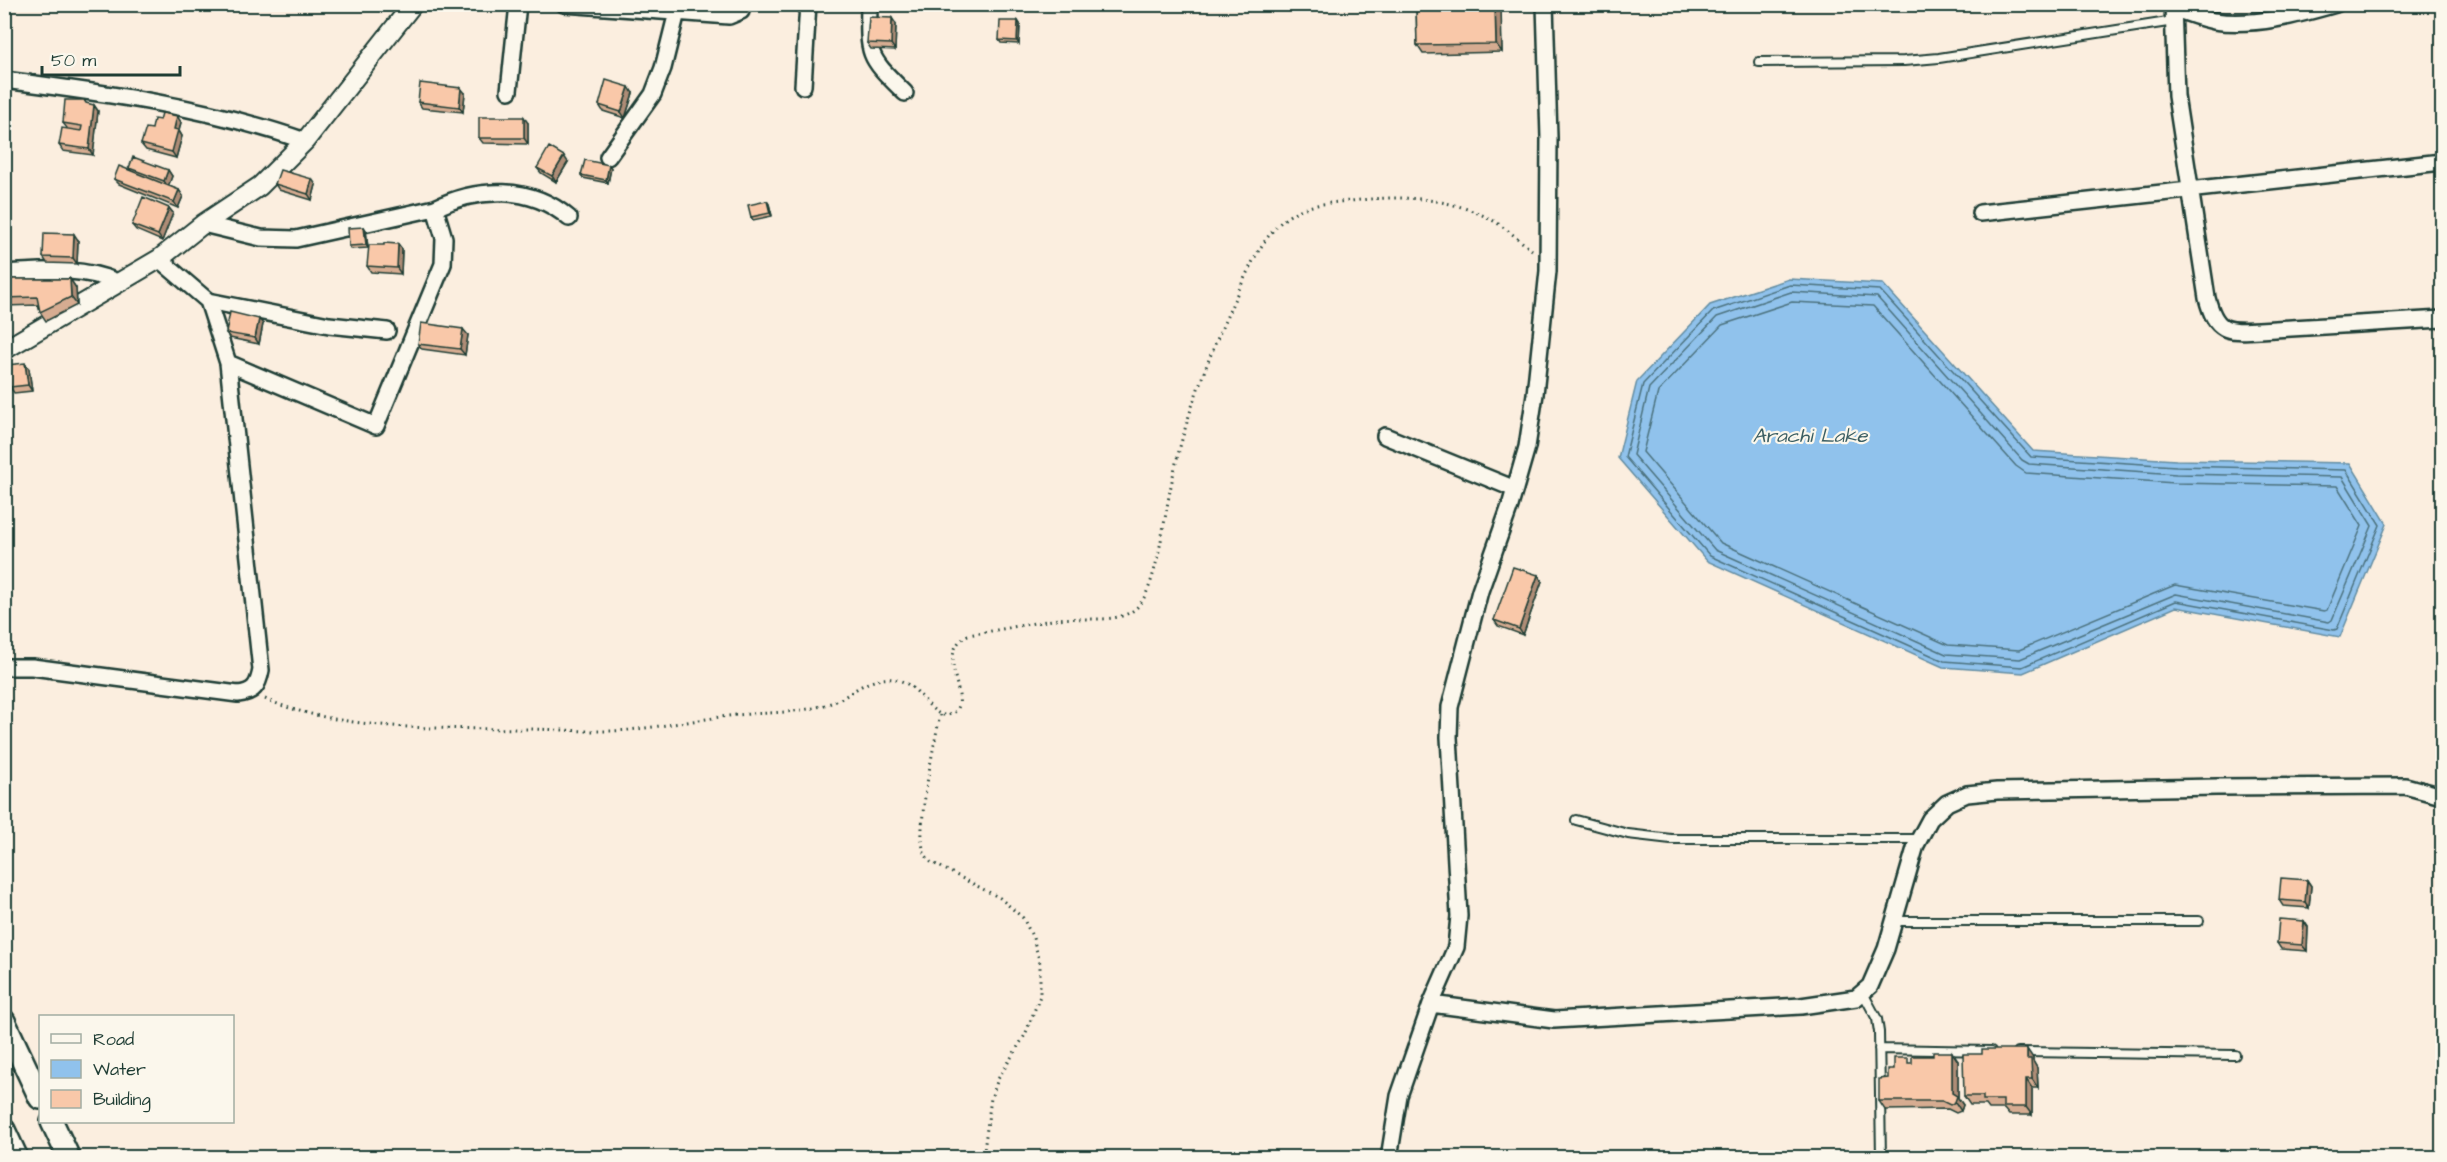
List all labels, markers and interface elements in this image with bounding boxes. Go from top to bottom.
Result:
scale bar [42,39,180,77]
text: 50 m [51,48,96,73]
water label: Arachi Lake [1753,422,1869,450]
legend [39,1015,234,1123]
text: Road [93,1027,134,1052]
text: Water [93,1057,146,1082]
text: Building [93,1087,151,1113]

